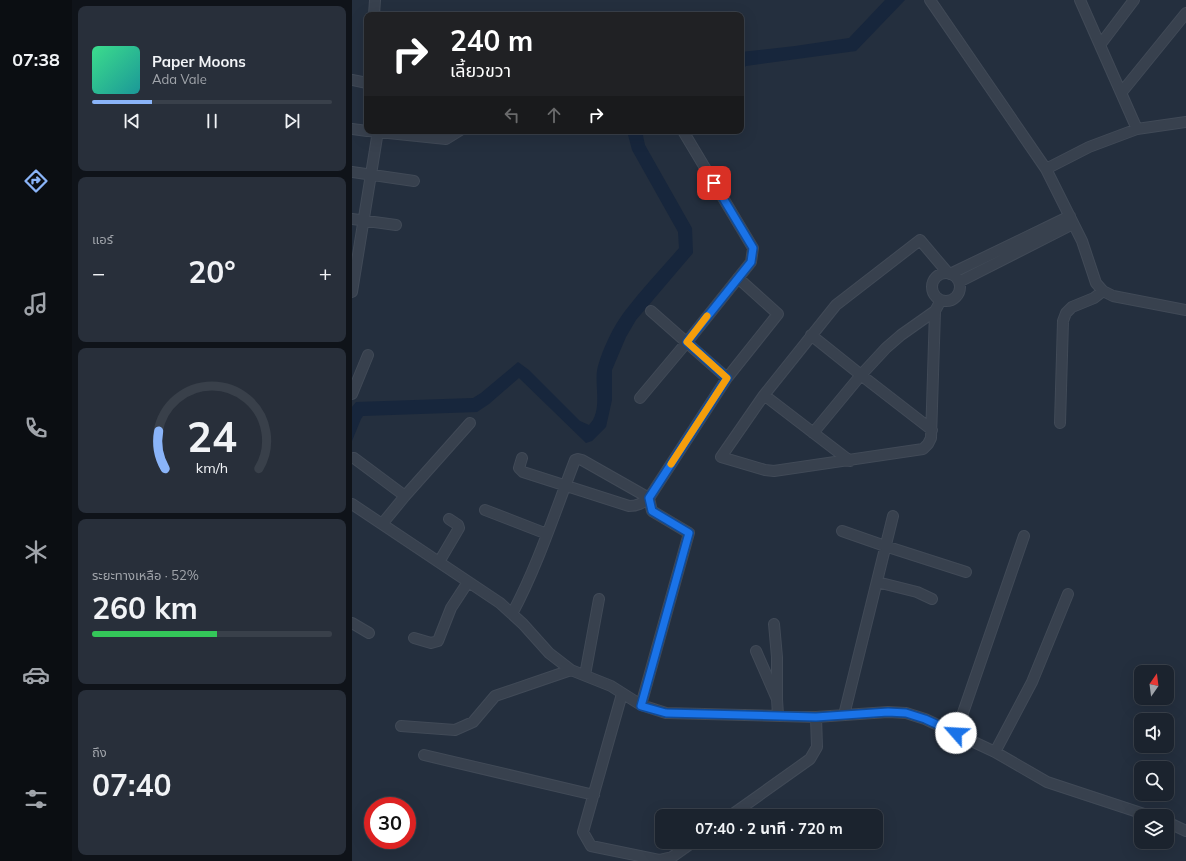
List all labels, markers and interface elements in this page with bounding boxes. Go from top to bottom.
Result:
text: 240 m [450,23,533,58]
icon: right [384,28,436,80]
text: 07:38 [12,48,60,71]
text: Paper Moons [152,52,246,71]
text: เลี้ยวขวา [450,59,511,82]
text: Ada Vale [152,71,207,87]
icon: left [501,104,523,126]
icon: ahead [543,104,565,126]
icon: right [585,104,607,126]
icon: previous [121,110,143,132]
icon: pause [201,110,223,132]
icon: next [281,110,303,132]
pin [697,166,731,200]
icon: directions [22,167,50,195]
icon: arrive [703,172,725,194]
text: แอร์ [92,231,113,247]
text: 20° [188,253,236,291]
text: − [92,259,105,287]
text: + [319,259,332,287]
icon: music [22,290,50,318]
text: 24 [187,409,237,461]
icon: phone [22,414,50,442]
text: km/h [196,458,228,476]
icon: climate [22,538,50,566]
text: ระยะทางเหลือ · 52% [92,567,199,583]
text: 260 km [92,589,198,627]
icon: car [22,661,50,689]
north arrow [1134,665,1174,705]
map controls [1134,665,1174,849]
position arrow [935,712,977,754]
button: sound [1134,713,1174,753]
text: ถึง [92,744,107,760]
button: search [1134,761,1174,801]
text: 07:40 [92,766,171,804]
icon: filters [22,785,50,813]
speed limit sign: 30 [364,797,416,849]
button: layers [1134,809,1174,849]
text: 07:40 · 2 นาที · 720 m [695,819,843,838]

